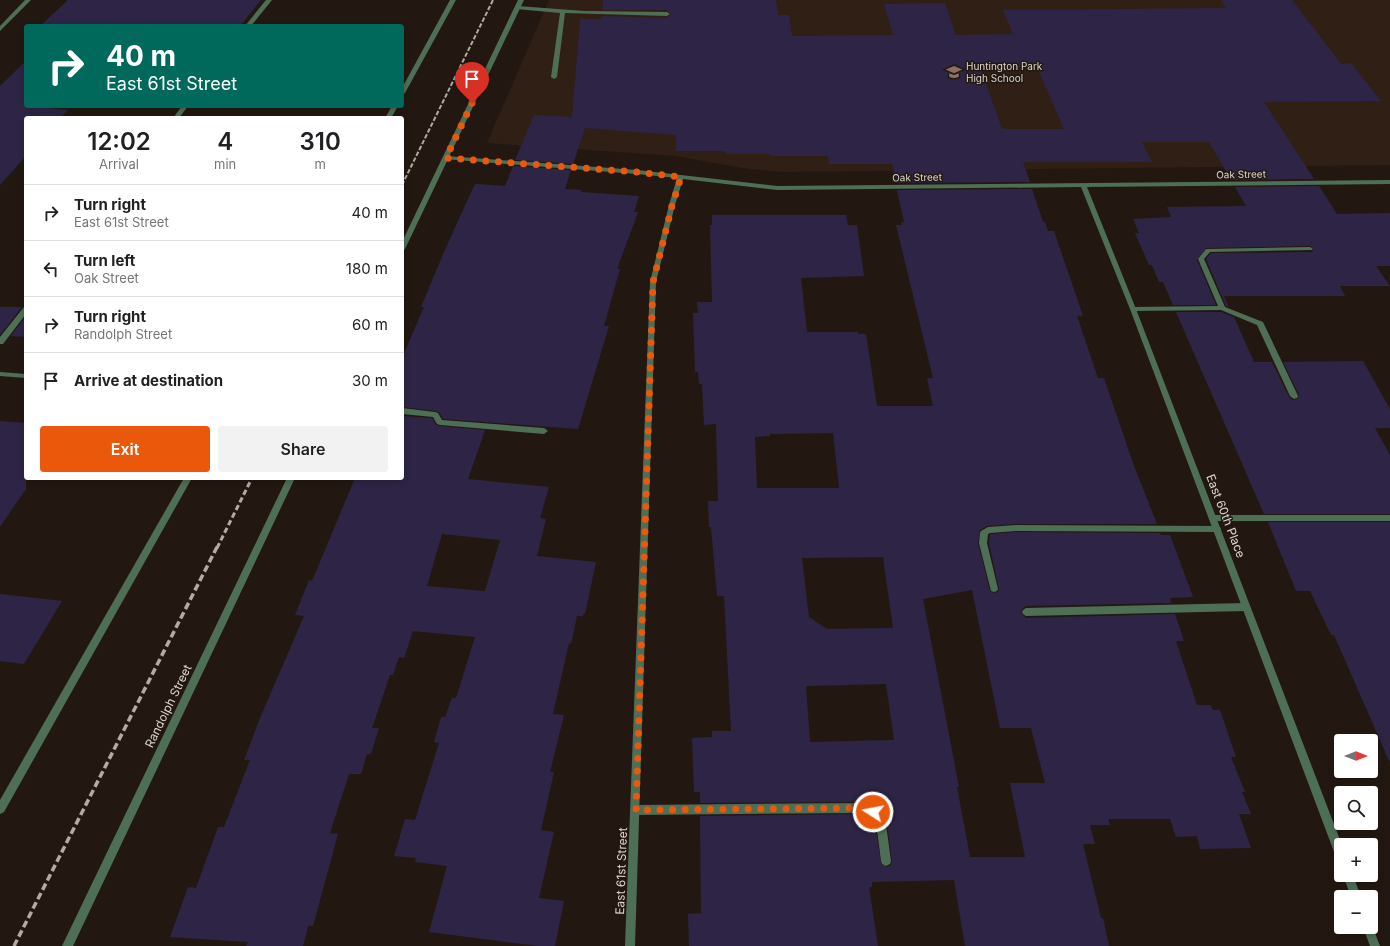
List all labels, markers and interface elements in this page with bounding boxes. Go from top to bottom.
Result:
text: 40 m [106,39,176,73]
icon: right [40,40,92,92]
place label: Huntington Park High School [966,60,1043,84]
pin [455,62,489,103]
school or university icon: Huntington Park High School [945,63,963,81]
icon: arrive [461,68,483,90]
text: East 61st Street [106,73,237,94]
text: 12:02 [87,127,151,156]
text: 4 [217,127,233,156]
text: 310 [299,127,341,156]
text: Arrival [99,156,139,172]
text: min [214,156,236,172]
text: m [314,156,326,172]
street label: Oak Street [1216,168,1267,180]
street label: Oak Street [892,171,943,183]
text: Turn right [74,195,146,214]
icon: right [40,202,62,224]
text: 40 m [351,203,388,222]
text: East 61st Street [74,214,169,230]
text: Turn left [74,251,135,270]
icon: left [40,258,62,280]
text: 180 m [346,259,388,278]
text: Oak Street [74,270,139,286]
text: Turn right [74,307,146,326]
icon: right [40,314,62,336]
text: 60 m [352,315,388,334]
text: Randolph Street [74,326,172,342]
icon: arrive [40,370,62,392]
text: Arrive at destination [74,371,223,390]
text: 30 m [352,371,388,390]
button: Exit [40,426,210,472]
button: Share [218,426,388,472]
street label: East 60th Place [1203,472,1249,560]
street label: Randolph Street [141,662,195,750]
north arrow [1334,734,1378,778]
map controls [1334,734,1378,934]
button: search [1334,786,1378,830]
position arrow [852,791,894,833]
street label: East 61st Street [612,827,630,915]
button: + [1334,838,1378,882]
button: − [1334,890,1378,934]

